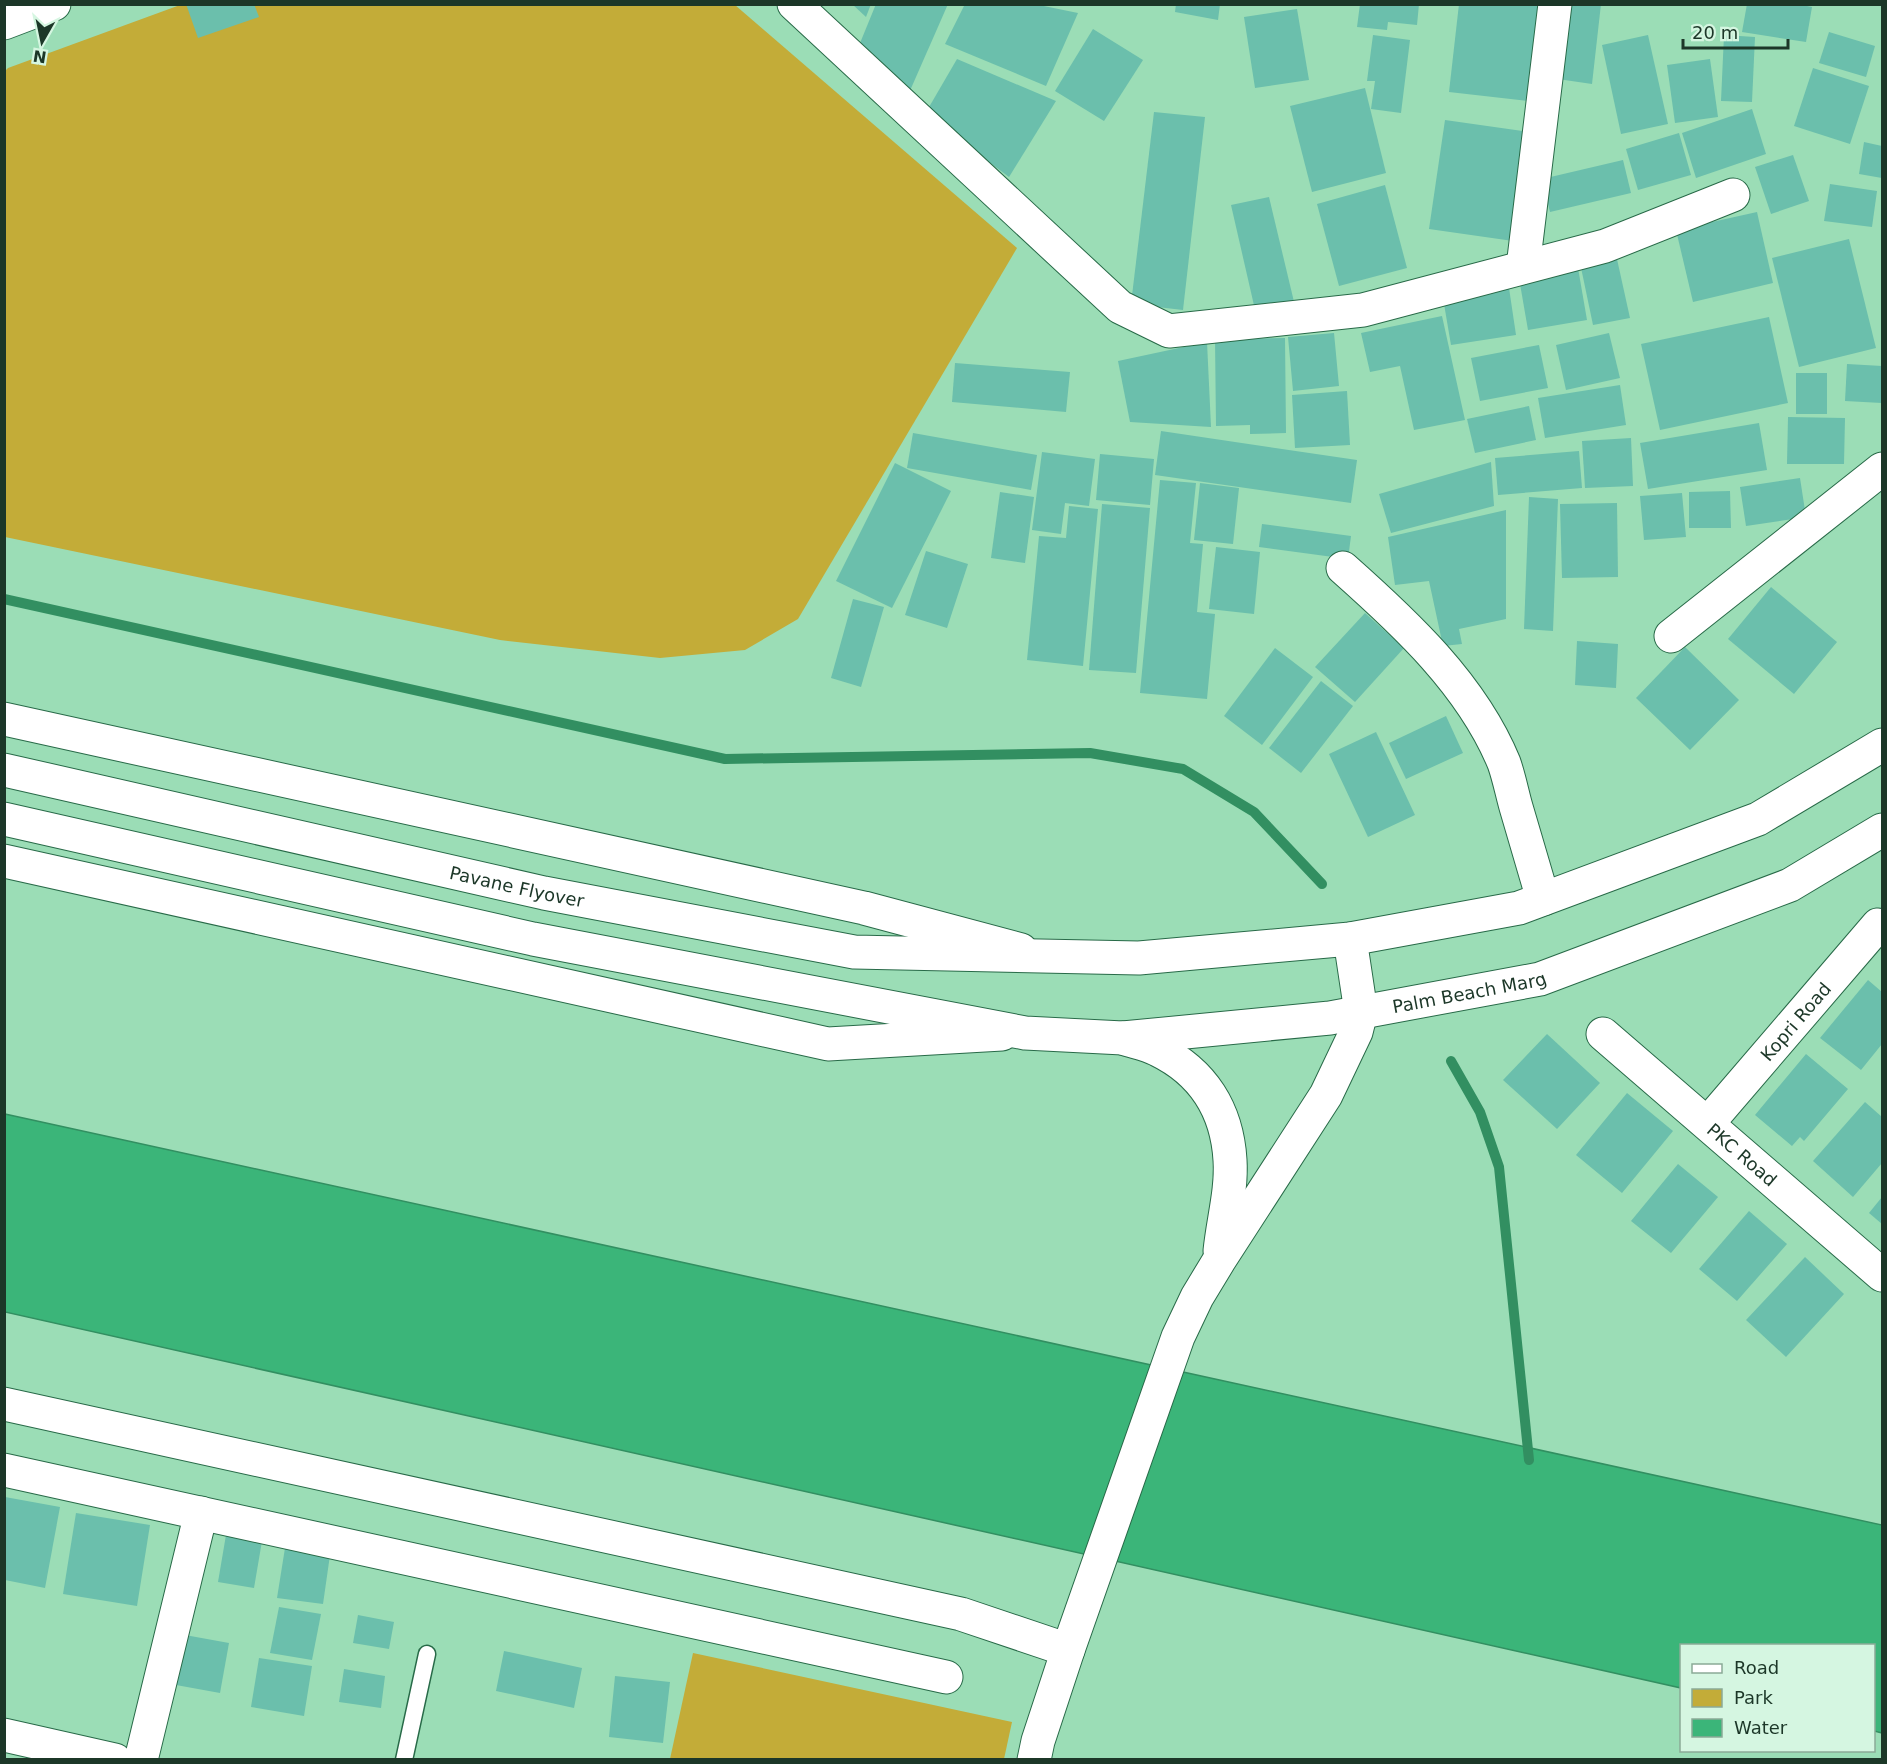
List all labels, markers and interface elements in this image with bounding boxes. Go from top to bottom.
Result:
north arrow [12,12,72,72]
scale bar [1683,12,1788,50]
text: 20 m [1692,22,1738,43]
text: N [32,46,48,67]
street label: Pavane Flyover [448,861,587,911]
street label: Palm Beach Marg [1391,967,1549,1017]
street label: Kopri Road [1756,978,1835,1065]
street label: PKC Road [1703,1118,1781,1190]
legend [1680,1644,1875,1752]
text: Road [1734,1657,1779,1678]
text: Park [1734,1687,1773,1708]
text: Water [1734,1717,1788,1738]

